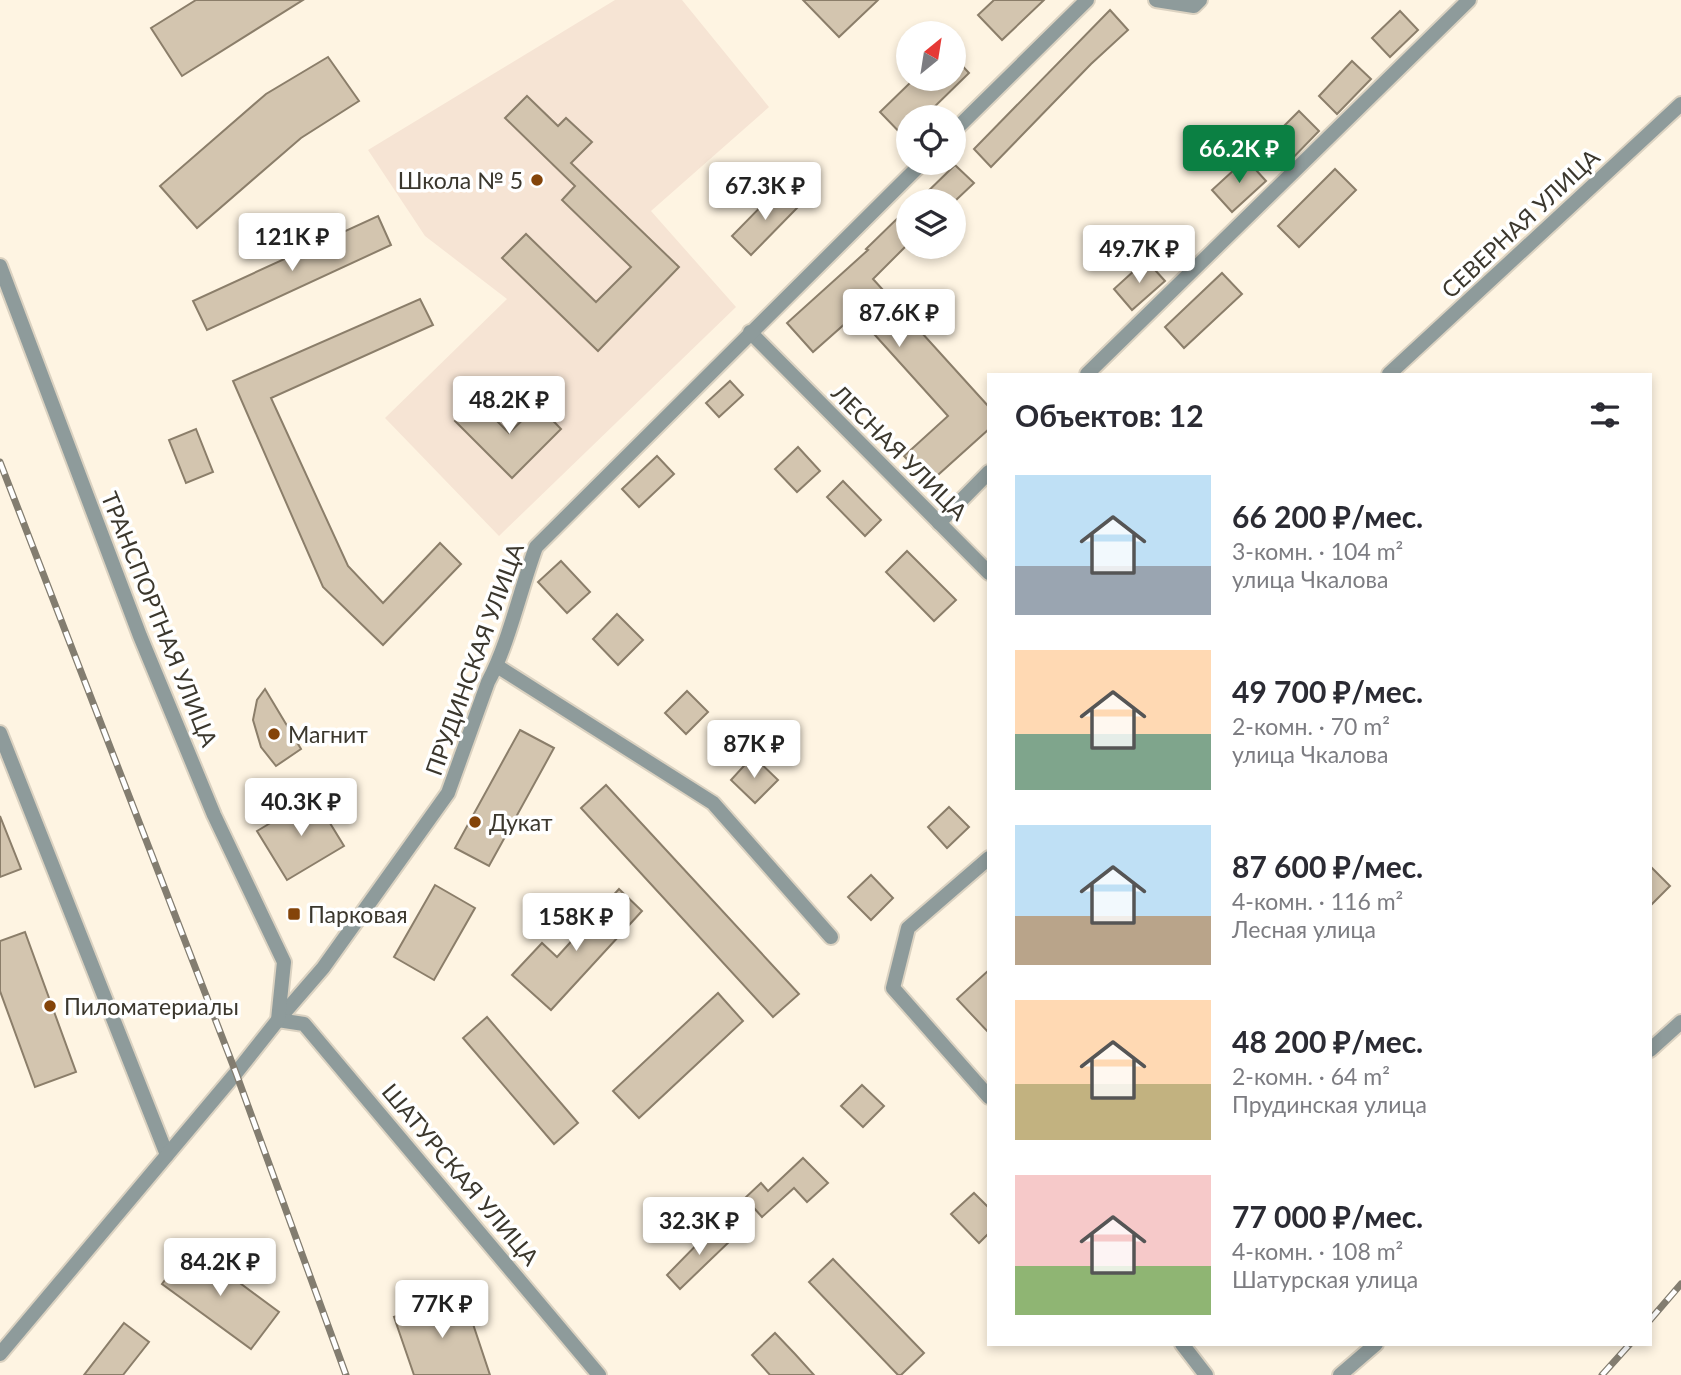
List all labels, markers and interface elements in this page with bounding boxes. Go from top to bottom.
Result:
north arrow [896,21,966,91]
map controls [896,21,966,259]
button: locate [896,105,966,175]
pin: 66.2K ₽ [1174,125,1304,185]
text: 66.2K ₽ [1199,134,1279,162]
street label: СЕВЕРНАЯ УЛИЦА [1435,142,1605,303]
pin: 67.3K ₽ [700,162,830,222]
place label: Школа № 5 [398,166,523,194]
text: 67.3K ₽ [725,171,805,199]
marker: Школа № 5 [529,172,545,188]
button: layers [896,189,966,259]
pin: 121K ₽ [235,214,349,273]
text: 121K ₽ [255,222,329,250]
pin: 49.7K ₽ [1074,226,1204,285]
text: 49.7K ₽ [1099,234,1179,262]
pin: 87.6K ₽ [834,290,964,349]
text: 87.6K ₽ [859,298,939,326]
pin: 48.2K ₽ [444,376,574,436]
street label: ЛЕСНАЯ УЛИЦА [826,378,974,526]
text: 48.2K ₽ [469,385,549,413]
icon: filters [1586,396,1624,434]
text: Объектов: 12 [1015,397,1204,433]
street label: ТРАНСПОРТНАЯ УЛИЦА [96,487,224,751]
text: 66 200 ₽/мес. [1232,498,1423,534]
icon: home [1071,503,1155,587]
text: 3-комн. · 104 m² [1232,537,1403,565]
street label: ПРУДИНСКАЯ УЛИЦА [419,539,529,779]
text: улица Чкалова [1232,565,1388,593]
text: 49 700 ₽/мес. [1232,673,1423,709]
icon: home [1071,678,1155,762]
text: 2-комн. · 70 m² [1232,712,1390,740]
place label: Магнит [288,720,368,748]
pin: 87K ₽ [705,720,803,780]
marker: Магнит [266,726,282,742]
text: 87K ₽ [723,729,785,757]
text: улица Чкалова [1232,740,1388,768]
pin: 40.3K ₽ [236,778,366,838]
text: 40.3K ₽ [261,787,341,815]
place label: Дукат [489,808,553,836]
marker: Дукат [467,814,483,830]
text: 87 600 ₽/мес. [1232,848,1423,884]
icon: home [1071,853,1155,937]
text: 4-комн. · 116 m² [1232,887,1403,915]
pin: 158K ₽ [519,894,633,953]
place label: Парковая [308,900,408,928]
text: 158K ₽ [539,902,613,930]
marker: Парковая [286,906,302,922]
text: Лесная улица [1232,915,1376,943]
place label: Пиломатериалы [64,992,239,1020]
marker: Пиломатериалы [42,998,58,1014]
text: 48 200 ₽/мес. [1232,1023,1423,1059]
icon: home [1071,1028,1155,1112]
text: 2-комн. · 64 m² [1232,1062,1390,1090]
street label: ШАТУРСКАЯ УЛИЦА [377,1077,546,1271]
text: Прудинская улица [1232,1090,1427,1118]
pin: 32.3K ₽ [634,1198,764,1257]
text: 77 000 ₽/мес. [1232,1198,1423,1234]
icon: home [1071,1203,1155,1287]
text: 32.3K ₽ [659,1206,739,1234]
text: 4-комн. · 108 m² [1232,1237,1403,1265]
pin: 84.2K ₽ [155,1238,285,1298]
text: 84.2K ₽ [180,1247,260,1275]
text: Шатурская улица [1232,1265,1418,1293]
pin: 77K ₽ [393,1280,491,1340]
text: 77K ₽ [411,1289,473,1317]

